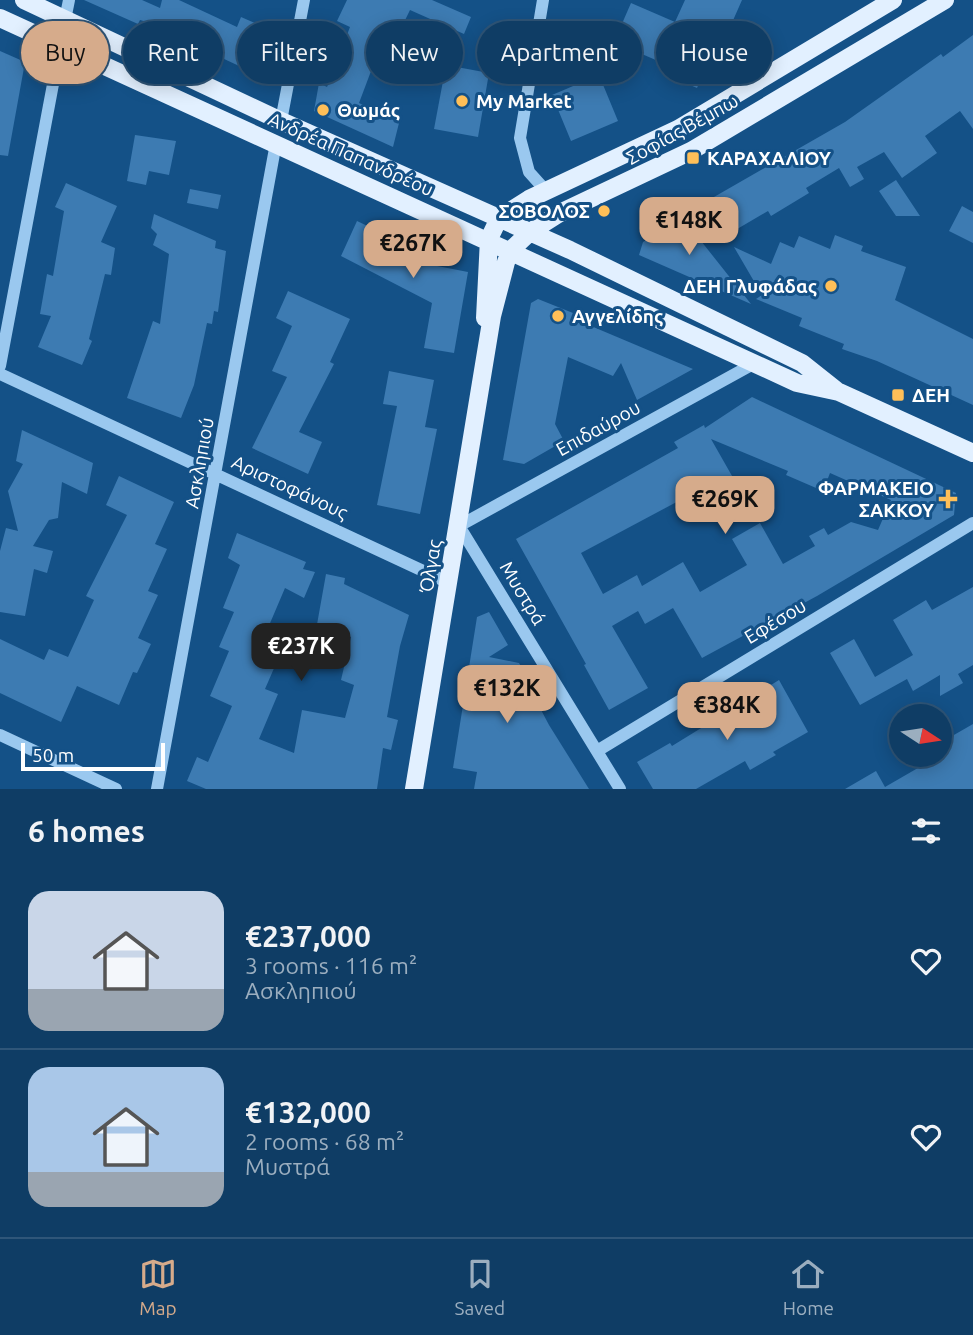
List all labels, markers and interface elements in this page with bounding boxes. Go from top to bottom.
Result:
chip: Buy [21,21,109,84]
chip: Rent [123,21,223,84]
chip: Filters [237,21,352,84]
chip: New [366,21,463,84]
chip: Apartment [477,21,642,84]
chip: House [656,21,772,84]
street label: Σοφίας Βέμπω [622,89,742,169]
place label: My Market [476,90,572,112]
marker: My Market [454,93,470,109]
place label: Θωμάς [337,99,400,121]
marker: Θωμάς [315,102,331,118]
street label: Ανδρέα Παπανδρέου [265,108,437,200]
place label: ΚΑΡΑΧΑΛΙΟΥ [707,147,832,169]
marker: ΚΑΡΑΧΑΛΙΟΥ [685,150,701,166]
pin: €148K [640,198,738,257]
place label: ΣΟΒΟΛΟΣ [499,200,590,222]
marker: ΣΟΒΟΛΟΣ [596,203,612,219]
text: €148K [655,207,723,232]
pin: €267K [364,220,462,280]
text: €267K [379,230,447,255]
place label: ΔΕΗ Γλυφάδας [683,275,817,297]
marker: ΔΕΗ Γλυφάδας [823,278,839,294]
place label: Αγγελίδης [572,305,663,327]
marker: Αγγελίδης [550,308,566,324]
place label: ΔΕΗ [912,384,950,406]
marker: ΔΕΗ [890,387,906,403]
street label: Επιδαύρου [552,396,644,460]
street label: Ασκληπιού [180,416,218,510]
street label: Αριστοφάνους [229,451,352,524]
pin: €269K [676,476,774,536]
place label: ΦΑΡΜΑΚΕΙΟ ΣΑΚΚΟΥ [818,477,935,521]
text: €269K [691,486,759,511]
marker: ΦΑΡΜΑΚΕΙΟ ΣΑΚΚΟΥ [940,491,956,507]
street label: Όλγας [414,537,446,595]
street label: Μυστρά [495,557,551,629]
street label: Εφέσου [740,594,810,648]
pin: €237K [252,624,350,683]
text: €237K [267,633,335,658]
pin: €132K [458,666,556,725]
text: €132K [473,675,541,700]
pin: €384K [678,682,776,742]
text: €384K [693,692,761,717]
north arrow [889,704,952,766]
map controls [889,704,952,767]
scale bar [21,740,164,772]
text: 50 m [32,744,74,766]
icon: filters [907,812,945,850]
text: 6 homes [28,814,145,848]
icon: home [84,919,168,1003]
text: €237,000 [245,919,371,953]
icon: heart [907,942,945,980]
text: 3 rooms · 116 m² [245,953,417,978]
text: Ασκληπιού [245,978,357,1003]
icon: home [84,1095,168,1179]
text: €132,000 [245,1095,371,1129]
icon: heart [907,1118,945,1156]
text: 2 rooms · 68 m² [245,1129,404,1154]
text: Μυστρά [245,1154,330,1179]
tab: Map [139,1255,177,1319]
tab: Saved [455,1255,505,1319]
tab: Home [783,1255,834,1319]

